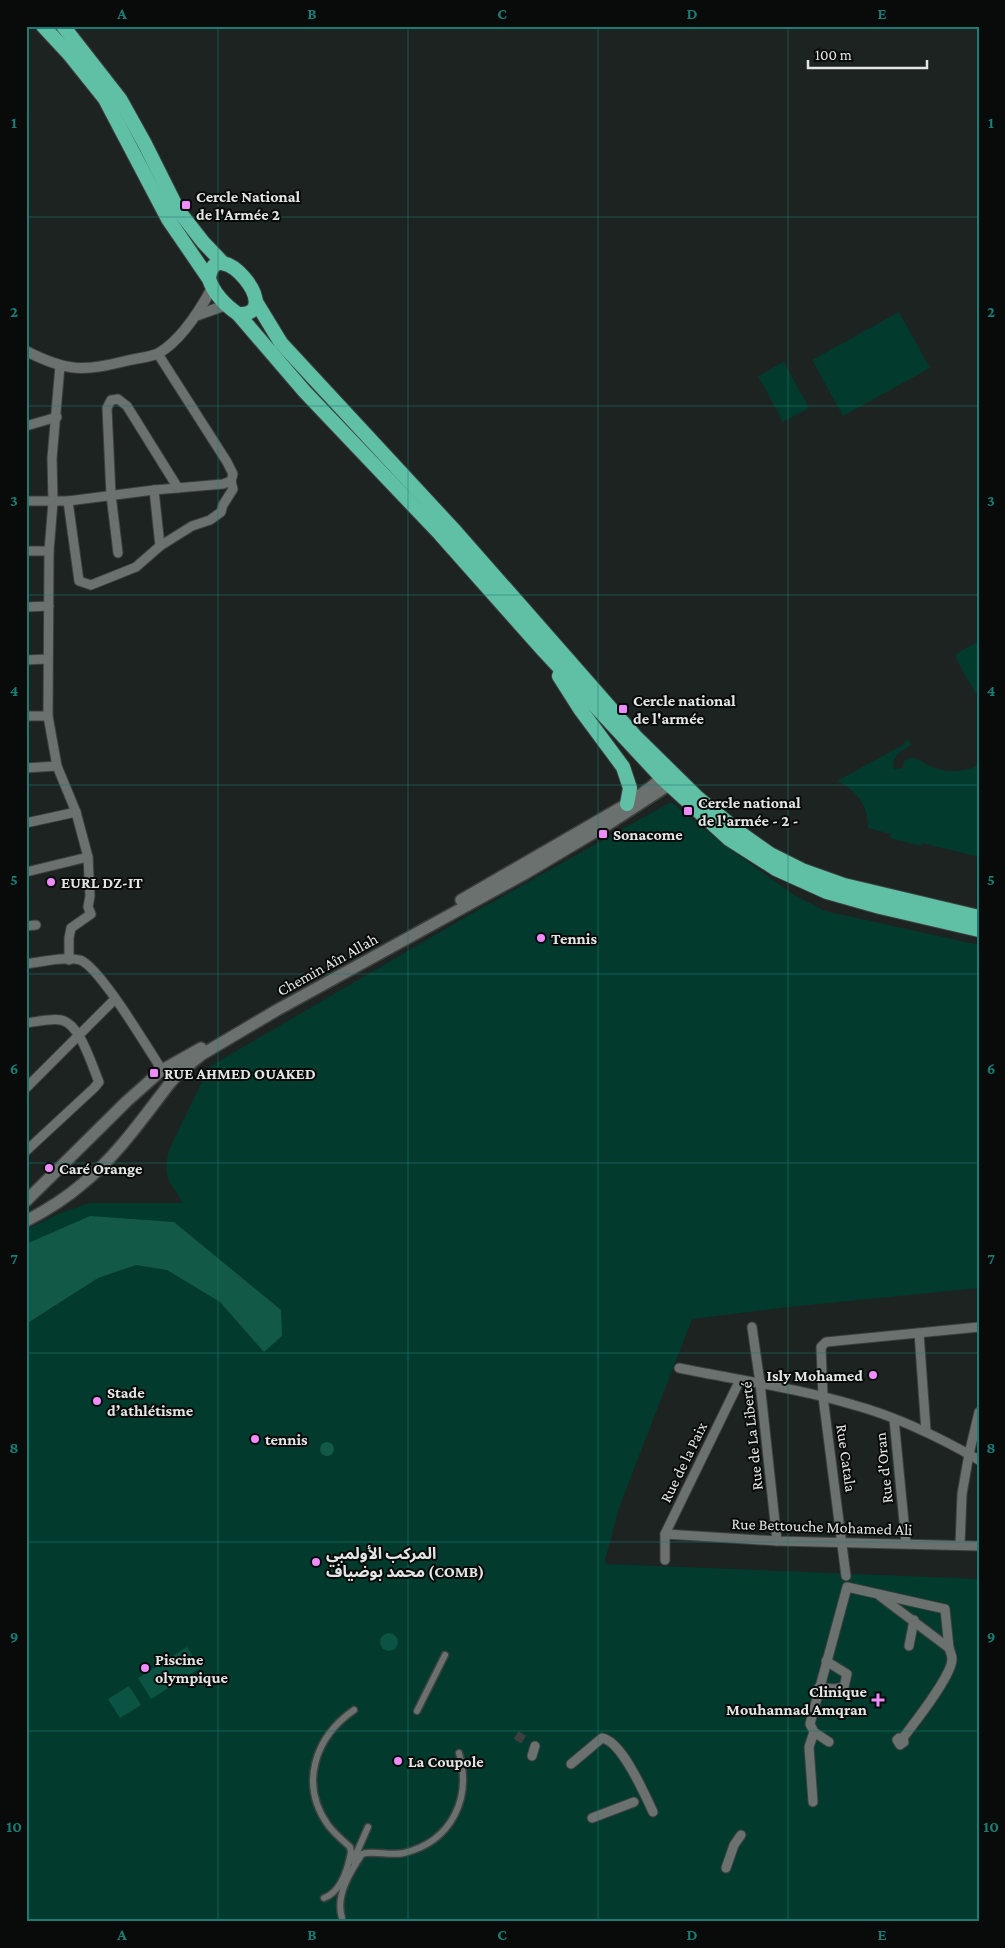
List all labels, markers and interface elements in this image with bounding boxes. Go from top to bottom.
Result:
text: A [116,5,127,22]
text: B [307,5,317,22]
text: C [497,5,507,22]
text: D [686,5,698,22]
text: E [877,5,887,22]
scale bar [808,38,926,70]
text: 100 m [815,47,852,63]
text: 1 [11,114,17,131]
text: 1 [988,114,994,131]
place label: Cercle National de l'Armée 2 [196,188,301,223]
marker: Cercle National de l'Armée 2 [180,199,192,211]
text: 2 [10,303,18,320]
text: 2 [987,303,995,320]
text: 3 [10,492,18,509]
text: 3 [987,492,995,509]
text: 4 [10,682,19,699]
text: 4 [987,682,996,699]
place label: Cercle national de l'armée [633,692,736,727]
marker: Cercle national de l'armée [617,703,629,715]
place label: Cercle national de l'armée - 2 - [698,794,801,829]
marker: Cercle national de l'armée - 2 - [682,805,694,817]
place label: Sonacome [613,826,683,843]
marker: Sonacome [597,828,609,840]
text: 5 [10,871,18,888]
text: 5 [987,871,995,888]
place label: EURL DZ-IT [61,874,143,891]
marker: EURL DZ-IT [45,876,57,888]
street label: Chemin Aîn Allah [274,930,381,999]
place label: Tennis [551,930,597,947]
marker: Tennis [535,932,547,944]
text: 6 [10,1060,18,1077]
text: 6 [987,1060,995,1077]
place label: RUE AHMED OUAKED [164,1065,316,1082]
marker: RUE AHMED OUAKED [148,1067,160,1079]
place label: Caré Orange [59,1160,143,1177]
marker: Caré Orange [43,1162,55,1174]
text: 7 [10,1250,18,1267]
text: 7 [987,1250,995,1267]
place label: Isly Mohamed [767,1367,863,1384]
marker: Isly Mohamed [867,1369,879,1381]
street label: Rue de La Liberté [737,1381,766,1491]
place label: Stade d’athlétisme [107,1384,194,1419]
marker: Stade d’athlétisme [91,1395,103,1407]
street label: Rue de la Paix [657,1419,710,1505]
street label: Rue Catala [833,1423,860,1494]
place label: tennis [265,1431,308,1448]
street label: Rue d'Oran [871,1431,896,1504]
marker: tennis [249,1433,261,1445]
text: 8 [9,1439,19,1456]
text: 8 [986,1439,996,1456]
street label: Rue Bettouche Mohamed Ali [731,1515,913,1538]
place label: المركب الأولمبي محمد بوضياف (COMB) [326,1545,484,1581]
marker: المركب الأولمبي محمد بوضياف (COMB) [310,1556,322,1568]
text: 9 [10,1628,18,1645]
text: 9 [987,1628,995,1645]
place label: Piscine olympique [155,1651,229,1686]
marker: Piscine olympique [139,1662,151,1674]
place label: Clinique Mouhannad Amqran [726,1683,868,1718]
marker: Clinique Mouhannad Amqran [871,1693,885,1707]
place label: La Coupole [408,1753,484,1770]
marker: La Coupole [392,1755,404,1767]
text: 10 [6,1818,22,1835]
text: 10 [983,1818,999,1835]
text: A [116,1926,127,1943]
text: B [307,1926,317,1943]
text: C [497,1926,507,1943]
text: D [686,1926,698,1943]
text: E [877,1926,887,1943]

